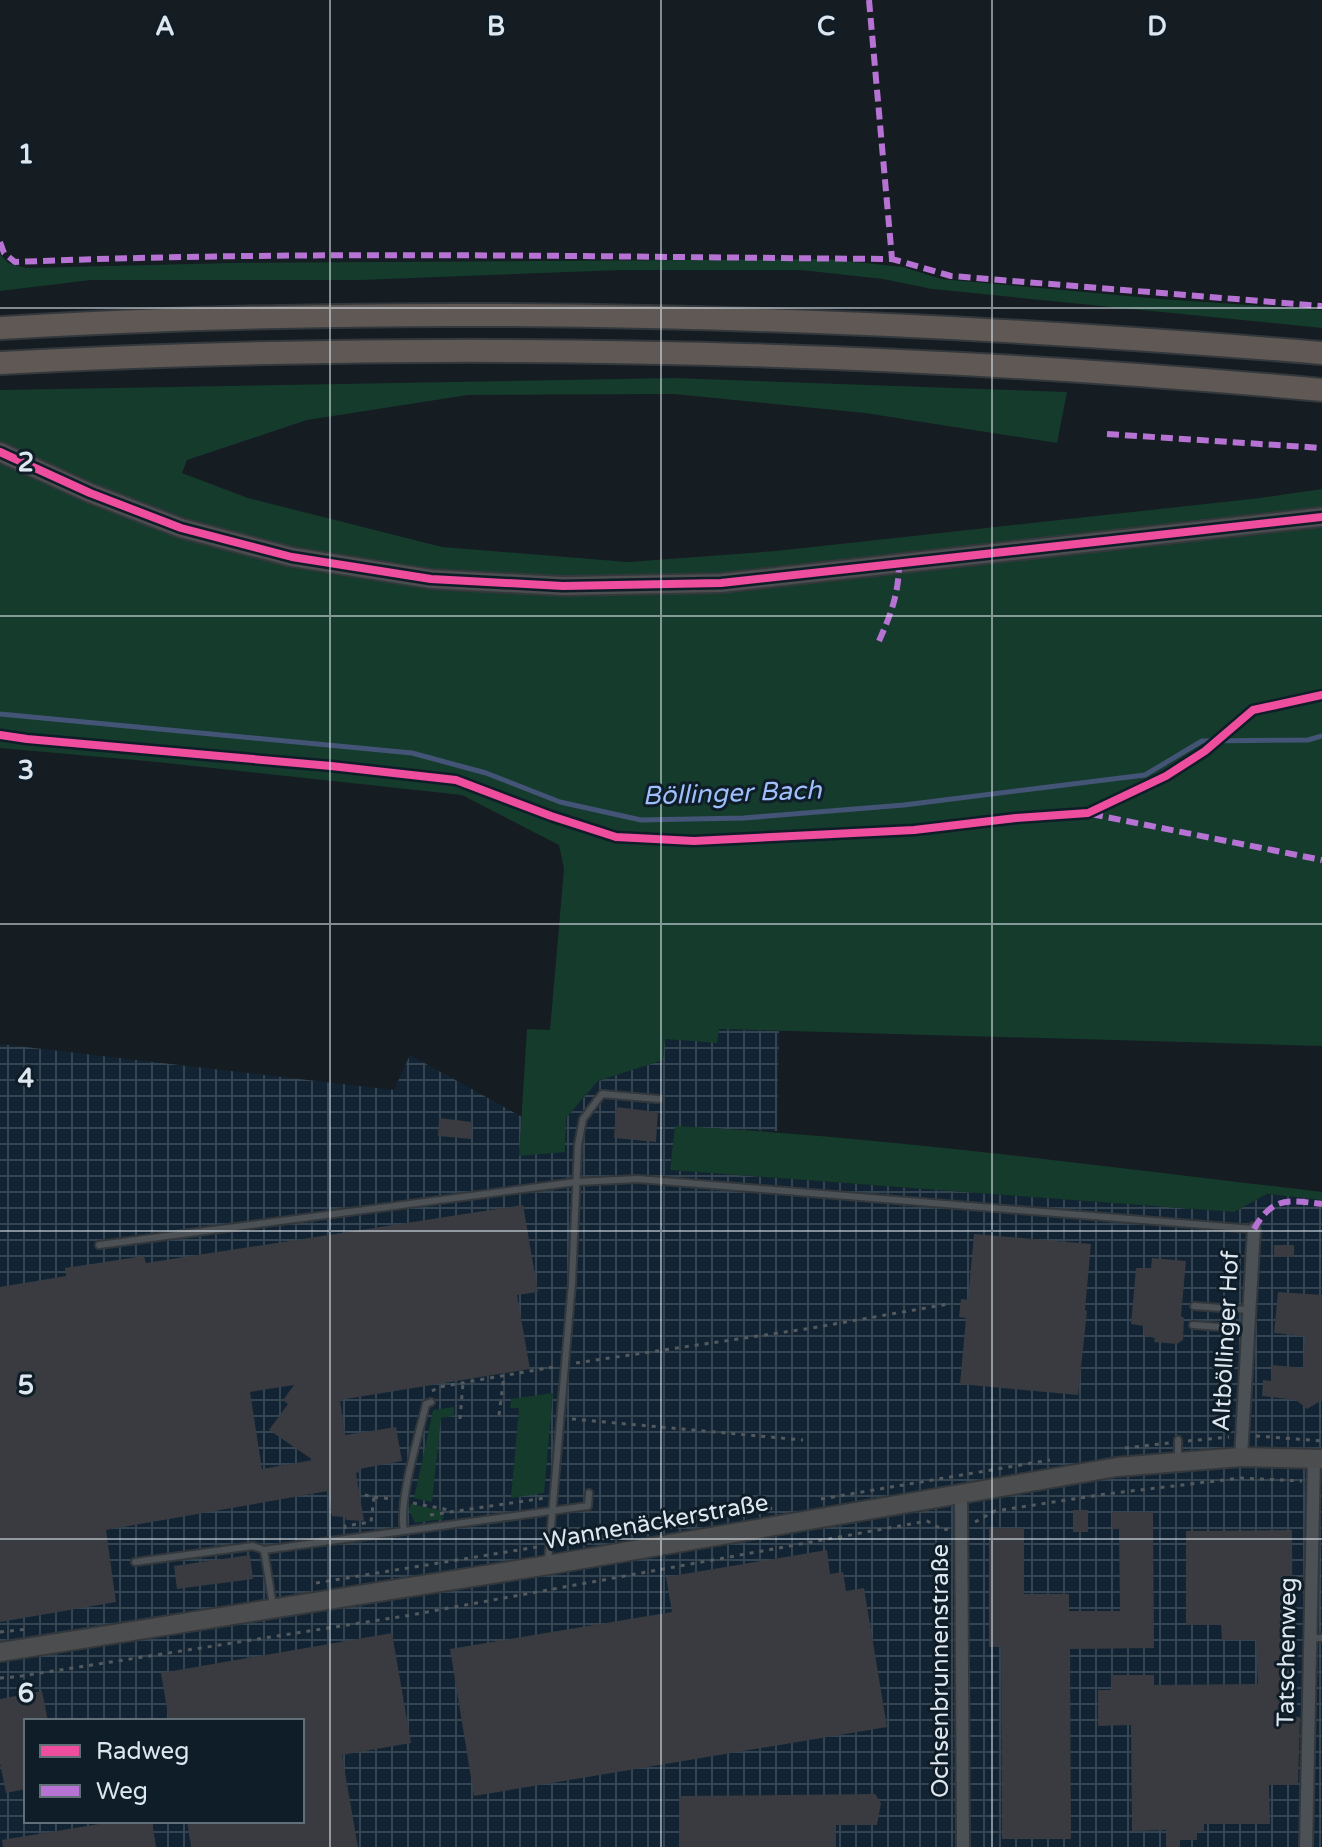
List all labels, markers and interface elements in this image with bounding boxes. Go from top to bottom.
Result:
text: A [155,11,175,42]
text: B [487,11,505,42]
text: C [817,11,835,42]
text: D [1147,11,1167,42]
text: 1 [18,139,34,170]
text: 2 [18,447,34,478]
text: 3 [18,755,34,786]
water label: Böllinger Bach [642,774,823,812]
text: 4 [18,1063,34,1094]
street label: Altböllinger Hof [1207,1249,1245,1432]
text: 5 [18,1370,34,1401]
street label: Wannenäckerstraße [541,1488,771,1556]
street label: Ochsenbrunnenstraße [926,1544,955,1798]
street label: Tatschenweg [1271,1577,1303,1727]
text: 6 [18,1678,34,1709]
legend [24,1719,304,1823]
text: Radweg [96,1737,189,1766]
text: Weg [96,1777,148,1806]

